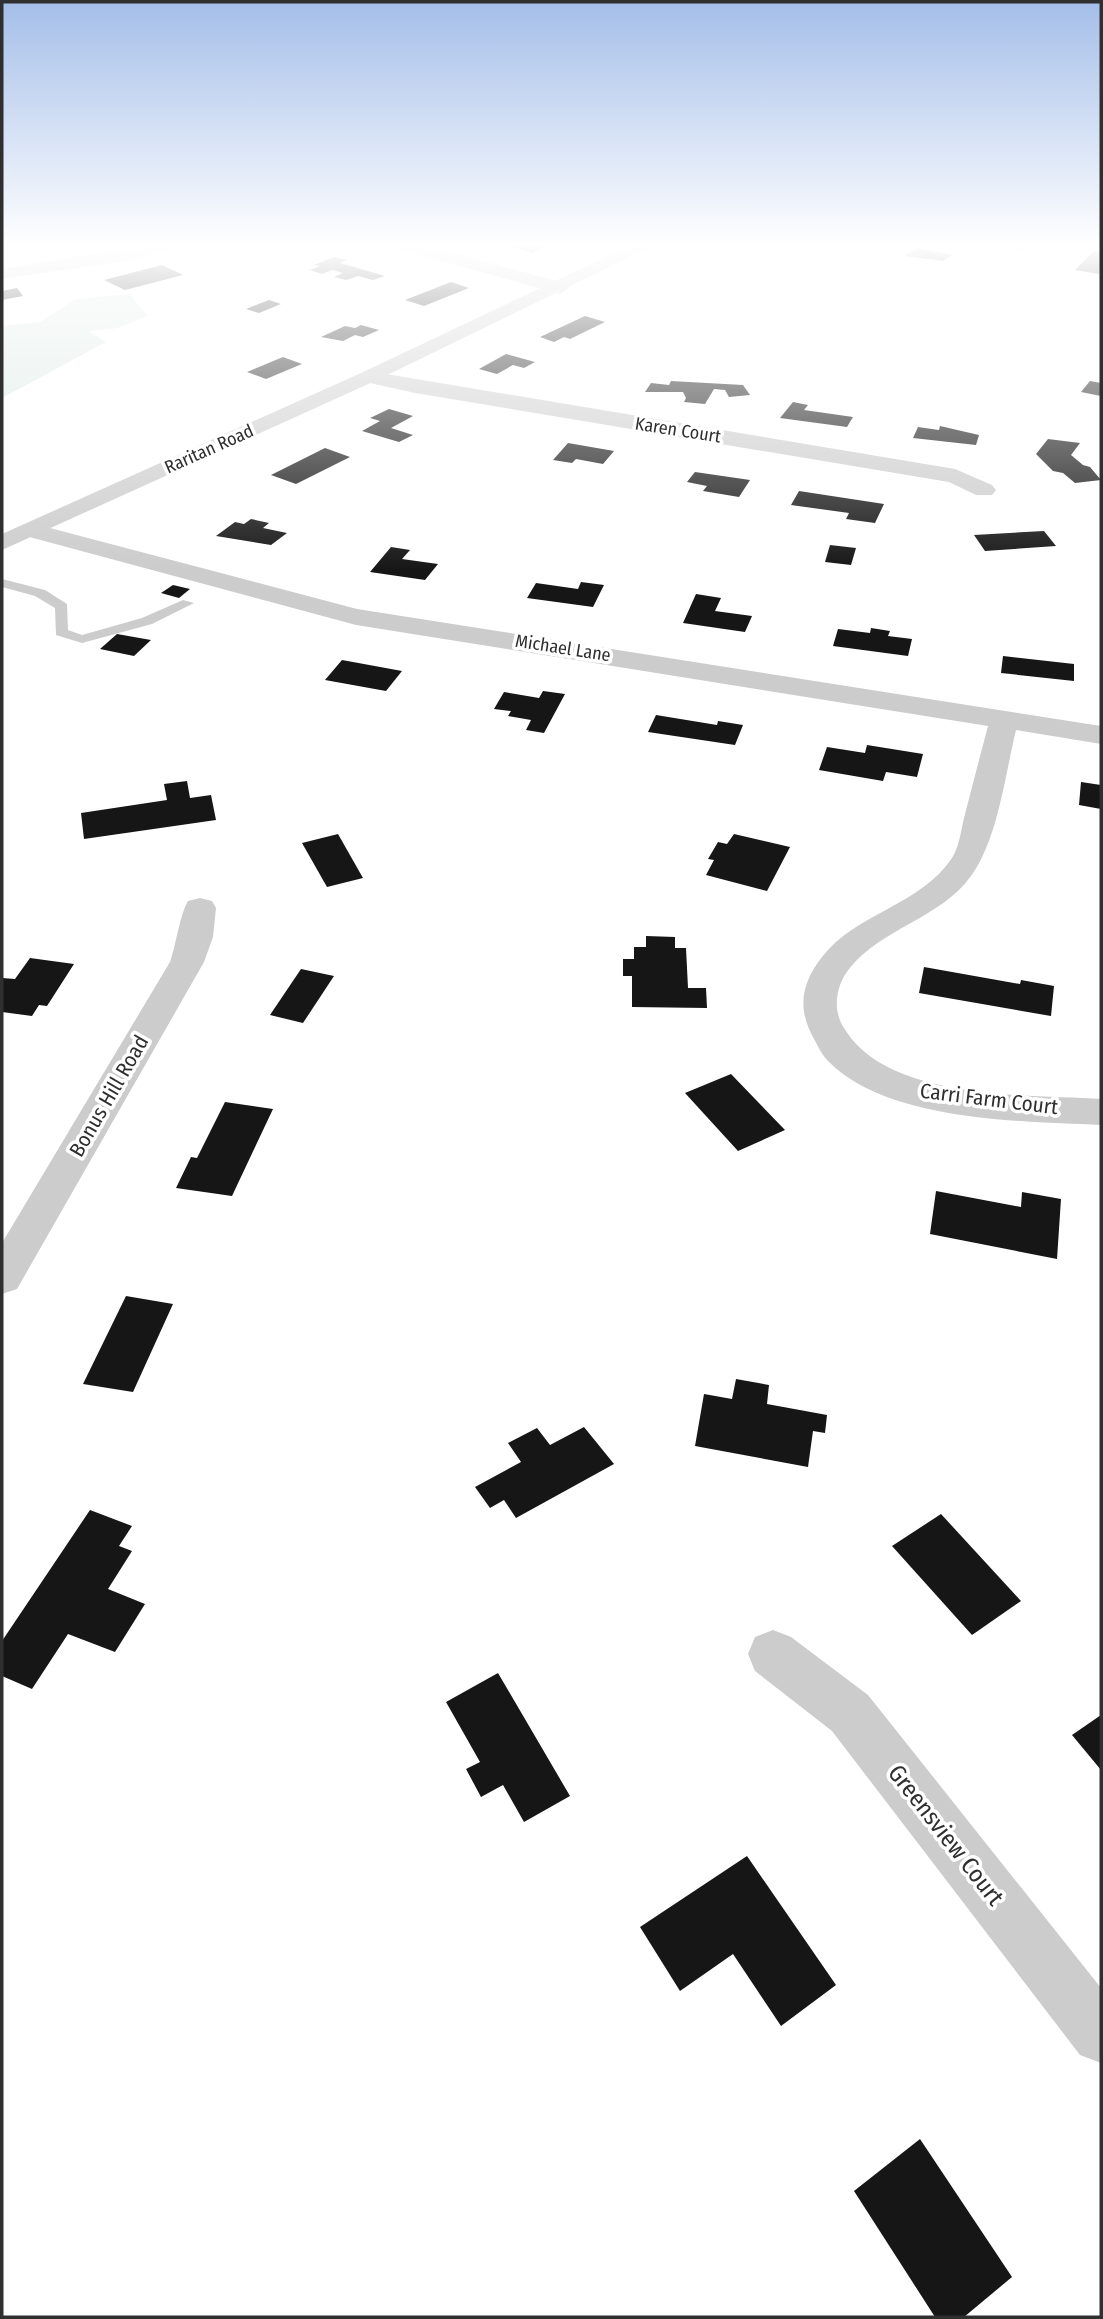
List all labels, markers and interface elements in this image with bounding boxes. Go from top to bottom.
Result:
street label: Karen Court [634,412,723,448]
street label: Raritan Road [161,420,257,478]
street label: Michael Lane [514,630,612,666]
street label: Bonus Hill Road [64,1031,154,1161]
street label: Carri Farm Court [919,1078,1060,1120]
street label: Greensview Court [882,1759,1010,1911]

